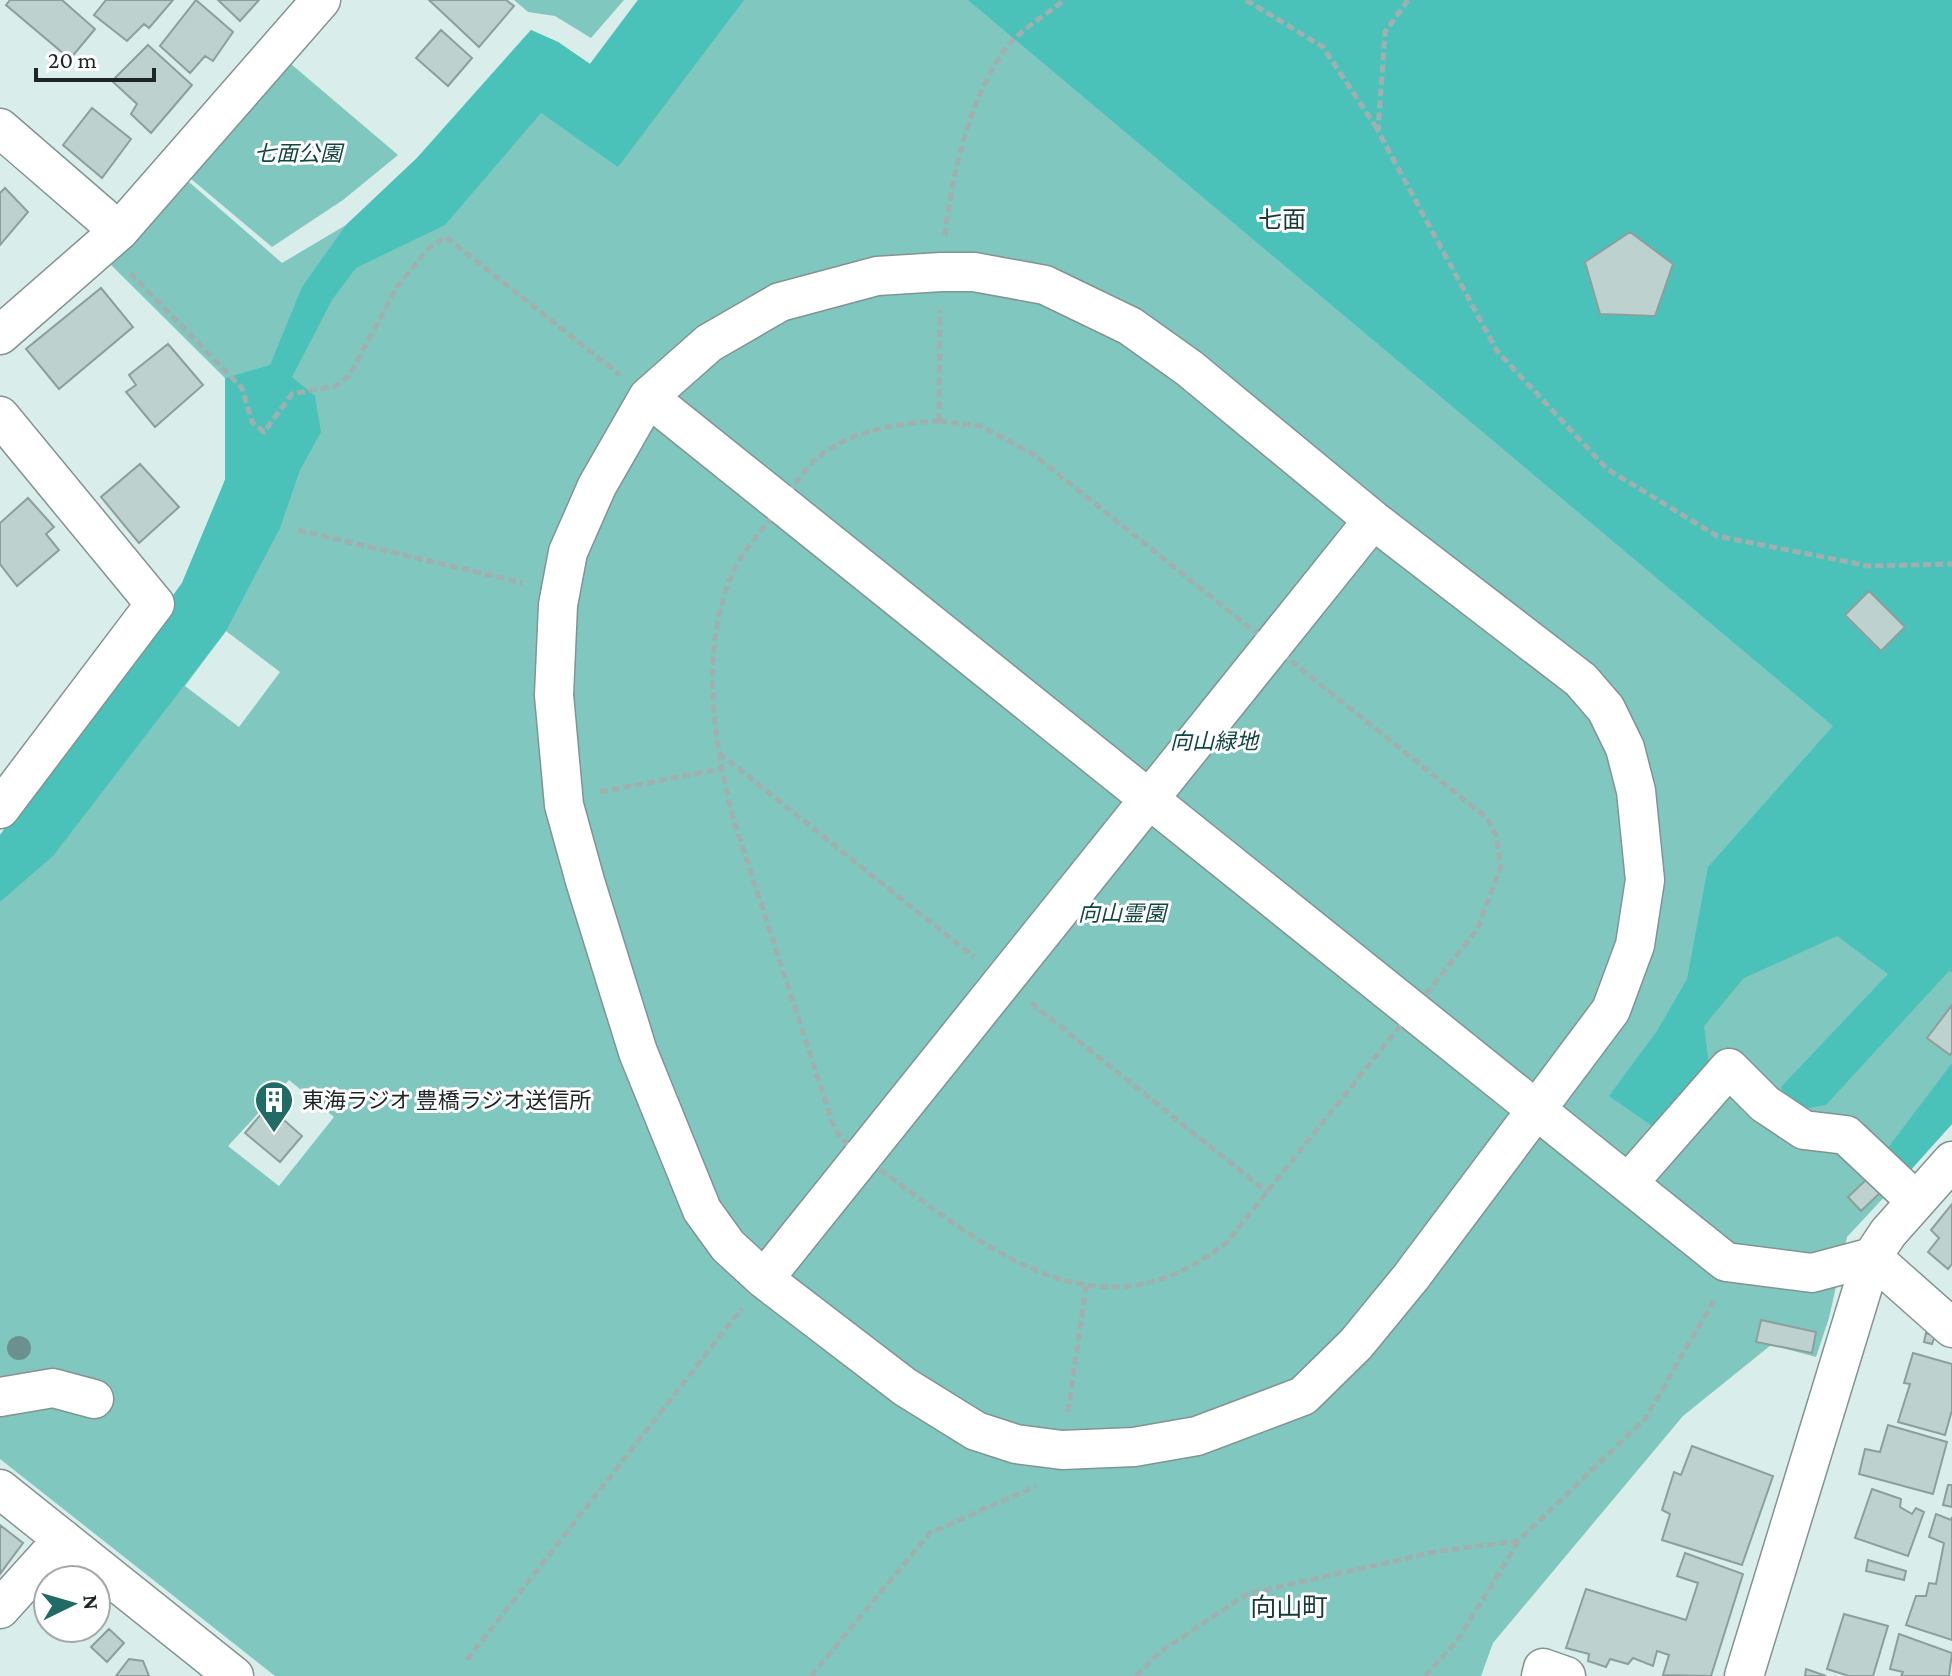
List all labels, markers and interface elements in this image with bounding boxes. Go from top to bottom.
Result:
scale bar [36,32,154,82]
text: 20 m [48,46,97,73]
park label: 七面公園 [254,141,345,166]
district label: 七面 [1258,206,1306,233]
park label: 向山緑地 [1170,729,1260,754]
park label: 向山霊園 [1078,901,1169,926]
building icon: 東海ラジオ 豊橋ラジオ送信所 [253,1079,295,1134]
place label: 東海ラジオ 豊橋ラジオ送信所 [302,1088,591,1113]
north arrow [32,1564,112,1644]
district label: 向山町 [1250,1593,1328,1622]
text: N [78,1594,105,1611]

